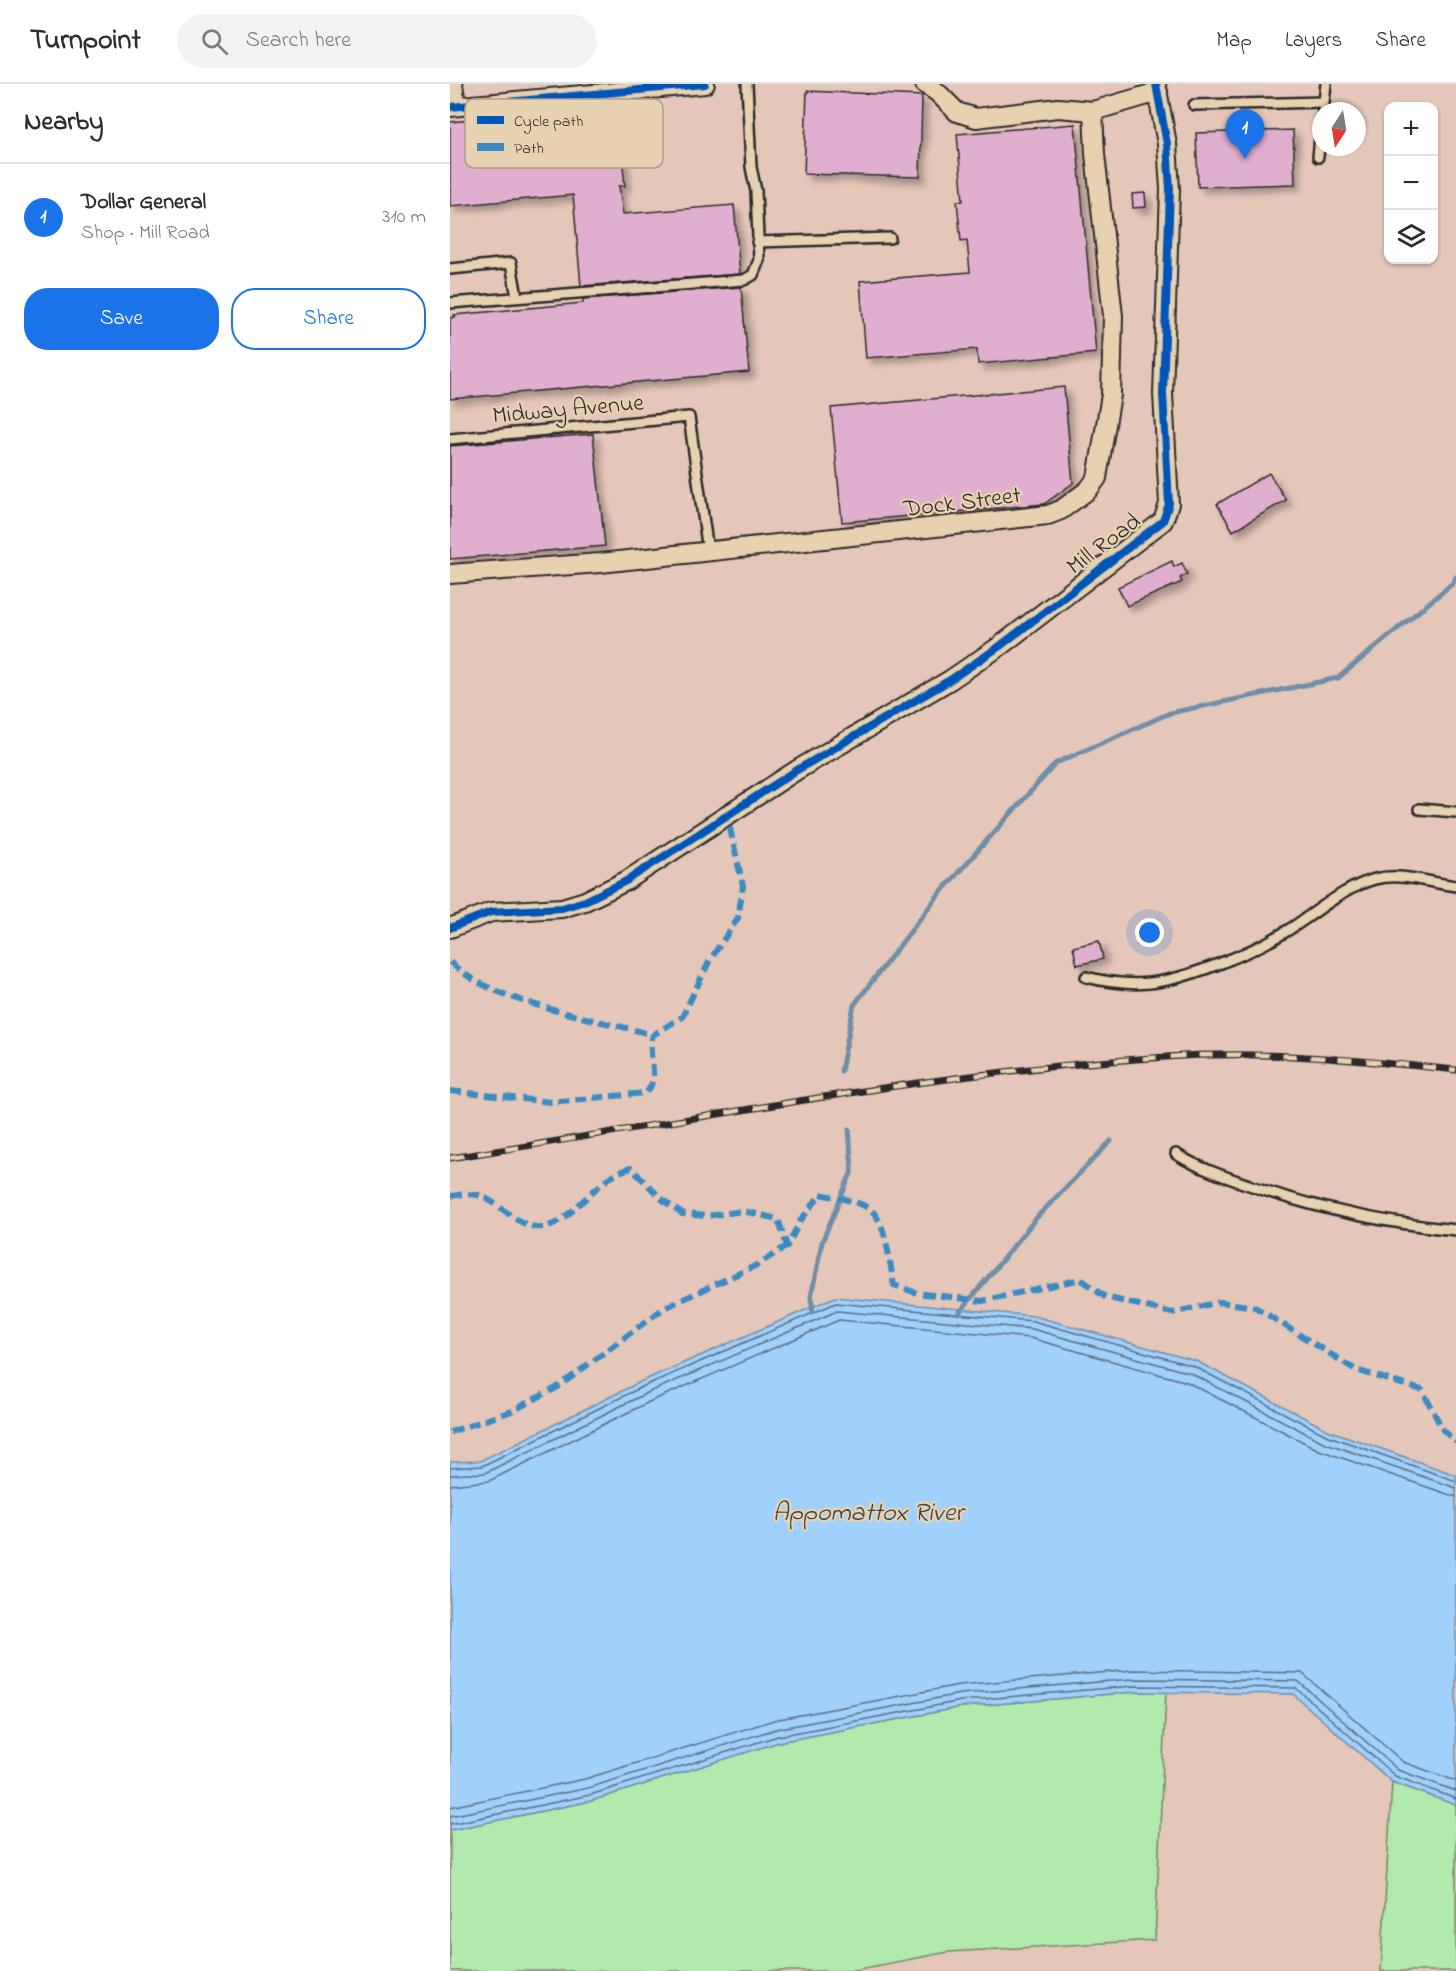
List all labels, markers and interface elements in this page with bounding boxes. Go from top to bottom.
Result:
search box [177,14,597,68]
text: Turnpoint [30,21,141,62]
icon: search [198,25,231,58]
text: Search here [246,25,351,57]
text: Map [1216,26,1252,56]
text: Layers [1285,26,1342,56]
text: Share [1375,26,1426,56]
legend [465,99,663,168]
north arrow [1312,102,1366,156]
map controls [1384,102,1438,264]
button: + [1384,102,1438,156]
text: Nearby [24,104,103,142]
text: Cycle path [514,110,583,134]
pin: 1 [1226,110,1264,159]
text: Path [514,137,544,161]
button: − [1384,156,1438,210]
text: Dollar General [81,187,206,219]
text: 1 [40,203,47,232]
text: 310 m [382,203,426,232]
button: layers [1384,210,1438,264]
text: Shop · Mill Road [81,219,210,248]
button: Save [24,288,219,350]
button: Share [231,288,426,350]
street label: Midway Avenue [491,386,646,436]
street label: Dock Street [901,479,1023,528]
street label: Mill Road [1060,505,1149,585]
your location [1135,918,1164,947]
water label: Appomattox River [773,1495,966,1533]

